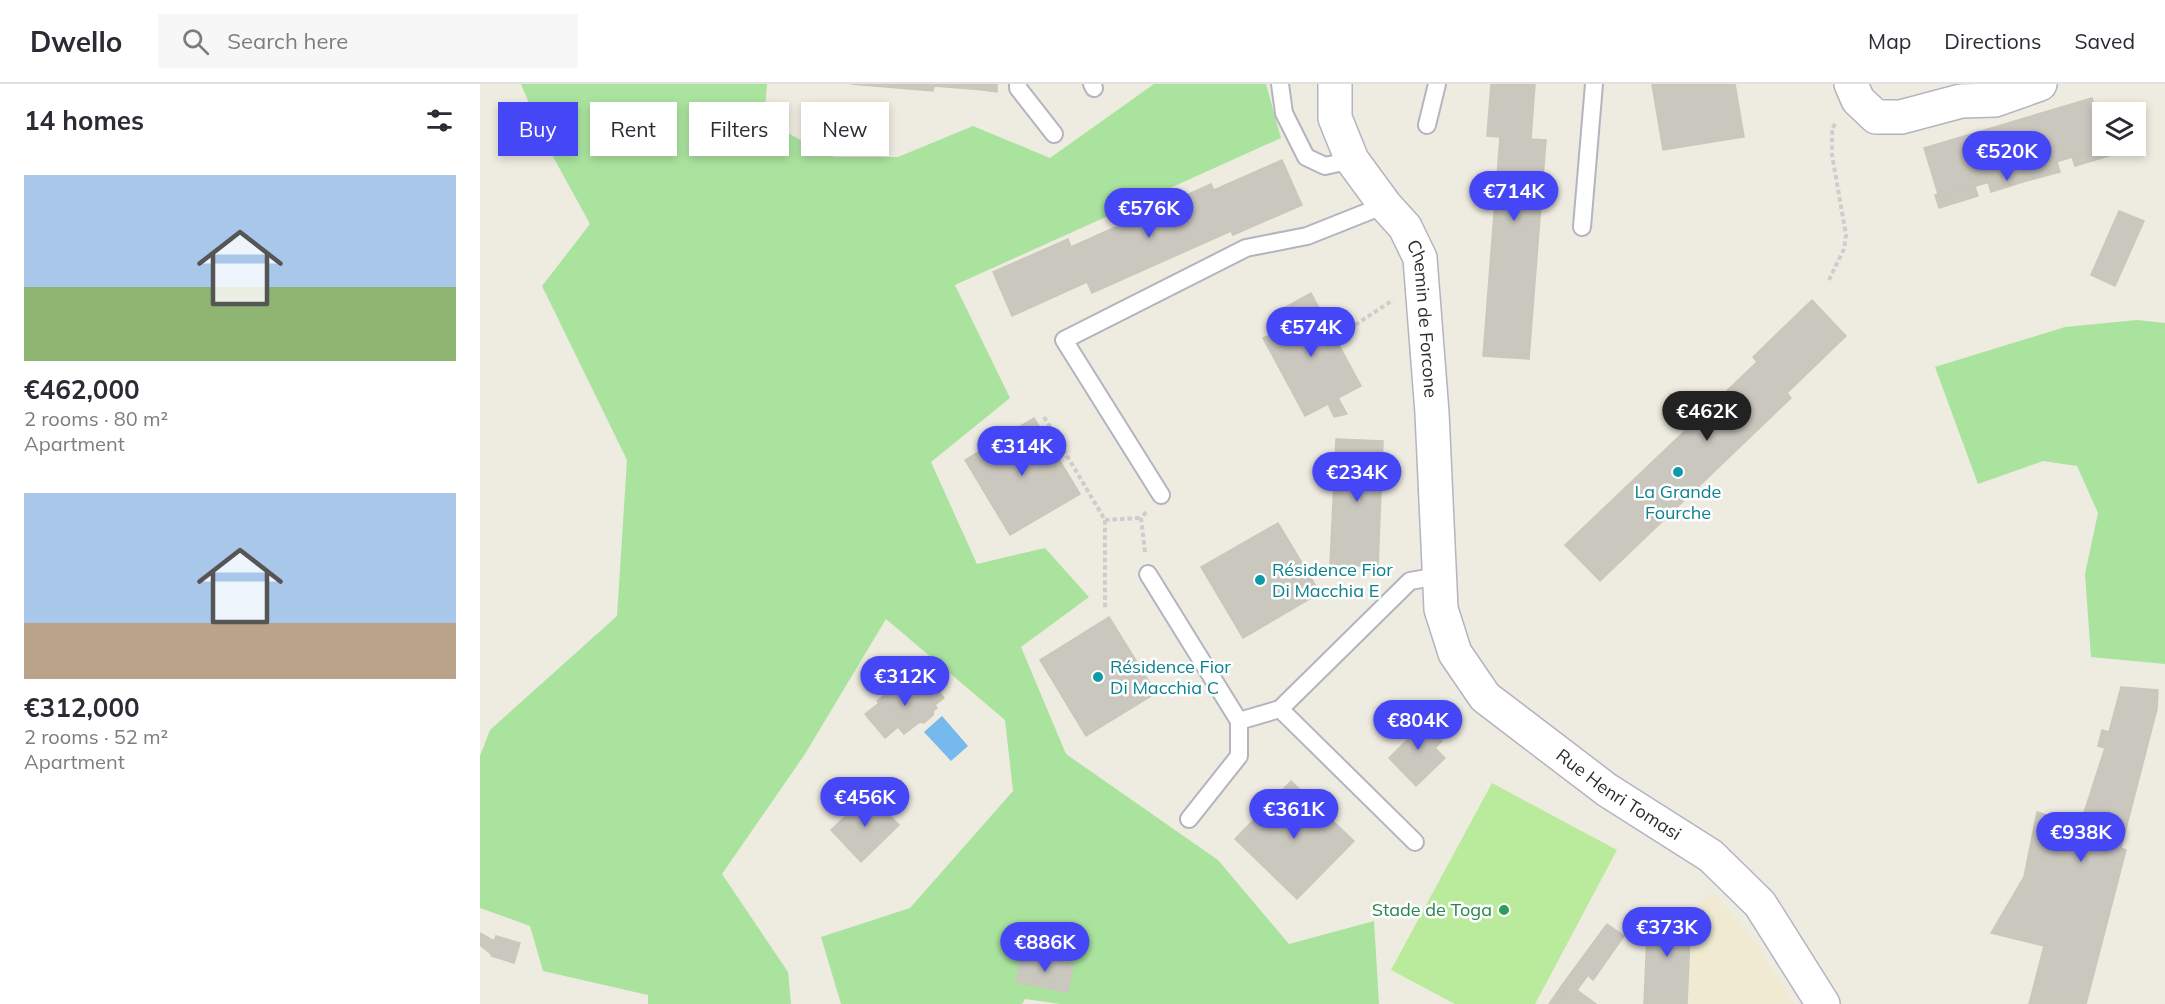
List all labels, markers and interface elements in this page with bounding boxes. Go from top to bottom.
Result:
search box [158,14,578,68]
text: Dwello [30,24,122,59]
icon: search [179,25,212,58]
text: Search here [227,27,348,55]
text: Map [1868,28,1911,54]
text: Directions [1944,28,2041,54]
text: Saved [2074,28,2135,54]
chip: Buy [498,102,578,156]
chip: Rent [590,102,677,156]
chip: Filters [689,102,789,156]
chip: New [801,102,889,156]
map controls [2092,102,2146,156]
button: layers [2092,102,2146,156]
text: 14 homes [24,104,144,137]
icon: filters [423,104,456,137]
pin: €520K [1965,131,2049,182]
text: €520K [1976,138,2038,163]
pin: €714K [1472,171,1556,222]
text: €714K [1483,178,1545,203]
pin: €576K [1107,188,1191,239]
text: €576K [1118,195,1180,220]
icon: home [186,214,294,322]
street label: Chemin de Forcone [1402,236,1443,399]
pin: €574K [1269,307,1353,358]
text: €574K [1280,314,1342,339]
text: €462,000 [24,373,140,406]
pin: €462K [1665,391,1749,442]
text: €462K [1676,398,1738,423]
text: 2 rooms · 80 m² [24,406,168,431]
pin: €314K [980,426,1064,477]
text: Apartment [24,431,125,456]
text: €314K [991,433,1053,458]
pin: €234K [1315,452,1399,503]
text: €234K [1326,459,1388,484]
marker: La Grande Fourche [1671,465,1685,479]
place label: La Grande Fourche [1635,480,1721,524]
icon: home [186,532,294,640]
place label: Résidence Fior Di Macchia E [1272,558,1393,602]
marker: Résidence Fior Di Macchia E [1253,573,1267,587]
place label: Résidence Fior Di Macchia C [1110,655,1231,699]
pin: €312K [863,656,947,707]
text: €312K [874,663,936,688]
marker: Résidence Fior Di Macchia C [1091,670,1105,684]
text: €312,000 [24,691,140,724]
pin: €804K [1376,700,1460,751]
text: €804K [1387,707,1449,732]
text: 2 rooms · 52 m² [24,724,168,749]
street label: Rue Henri Tomasi [1552,743,1686,845]
text: Apartment [24,749,125,774]
pin: €456K [823,777,907,828]
text: €456K [834,784,896,809]
pin: €361K [1252,789,1336,840]
text: €361K [1263,796,1325,821]
pin: €938K [2039,812,2123,863]
text: €938K [2050,819,2112,844]
place label: Stade de Toga [1372,898,1492,921]
marker: Stade de Toga [1497,903,1511,917]
pin: €373K [1625,907,1709,958]
text: €373K [1636,914,1698,939]
pin: €886K [1003,922,1087,973]
text: €886K [1014,929,1076,954]

